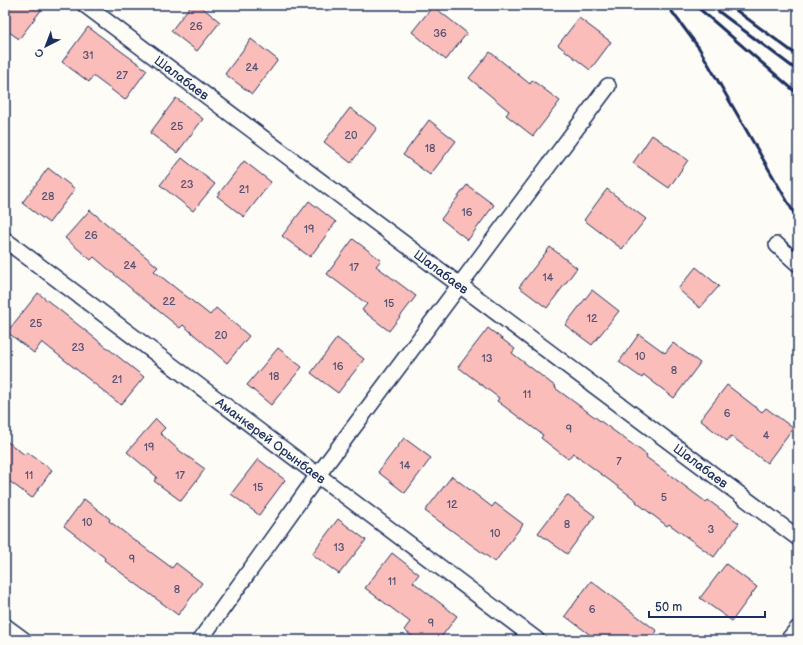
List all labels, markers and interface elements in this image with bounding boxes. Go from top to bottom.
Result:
house number: 26 [189,20,203,33]
north arrow [26,26,66,66]
house number: 36 [433,27,447,40]
text: С [32,45,47,60]
house number: 31 [82,49,94,62]
street label: Шалабаев [151,53,212,104]
house number: 24 [245,61,259,74]
house number: 27 [116,69,129,82]
house number: 25 [171,120,183,133]
house number: 20 [345,129,358,142]
house number: 18 [425,142,435,155]
house number: 23 [180,178,194,191]
house number: 21 [239,183,249,196]
house number: 28 [42,190,54,203]
house number: 16 [462,206,473,219]
house number: 19 [304,223,314,236]
house number: 26 [84,229,98,242]
street label: Шалабаев [410,247,471,298]
house number: 24 [123,259,137,272]
house number: 17 [349,261,359,274]
house number: 14 [543,271,554,284]
house number: 22 [163,295,176,308]
house number: 15 [384,297,394,310]
house number: 12 [587,312,598,325]
house number: 25 [30,317,42,330]
house number: 20 [215,329,228,342]
house number: 23 [71,341,85,354]
house number: 10 [635,350,646,363]
house number: 13 [481,352,493,365]
house number: 16 [333,360,344,373]
house number: 8 [671,364,677,377]
house number: 18 [269,370,279,383]
house number: 21 [112,373,122,386]
house number: 11 [523,388,531,401]
street label: Аманкерей Орынбаев [212,394,329,488]
house number: 6 [724,407,731,420]
house number: 9 [566,423,572,436]
house number: 4 [763,429,770,442]
house number: 19 [144,441,154,454]
street label: Шалабаев [670,441,731,492]
house number: 7 [616,455,622,468]
house number: 14 [400,459,411,472]
house number: 11 [25,469,33,482]
house number: 17 [175,469,185,482]
house number: 15 [253,481,263,494]
house number: 5 [661,491,667,504]
house number: 12 [447,498,458,511]
house number: 10 [82,516,93,529]
house number: 8 [564,518,570,531]
house number: 3 [708,523,715,536]
house number: 10 [490,527,501,540]
house number: 13 [333,541,345,554]
house number: 9 [129,553,135,566]
house number: 11 [388,575,396,588]
house number: 8 [174,583,180,596]
scale bar [649,593,765,619]
text: 50 m [655,600,682,615]
house number: 6 [589,603,596,616]
house number: 9 [428,617,434,630]

